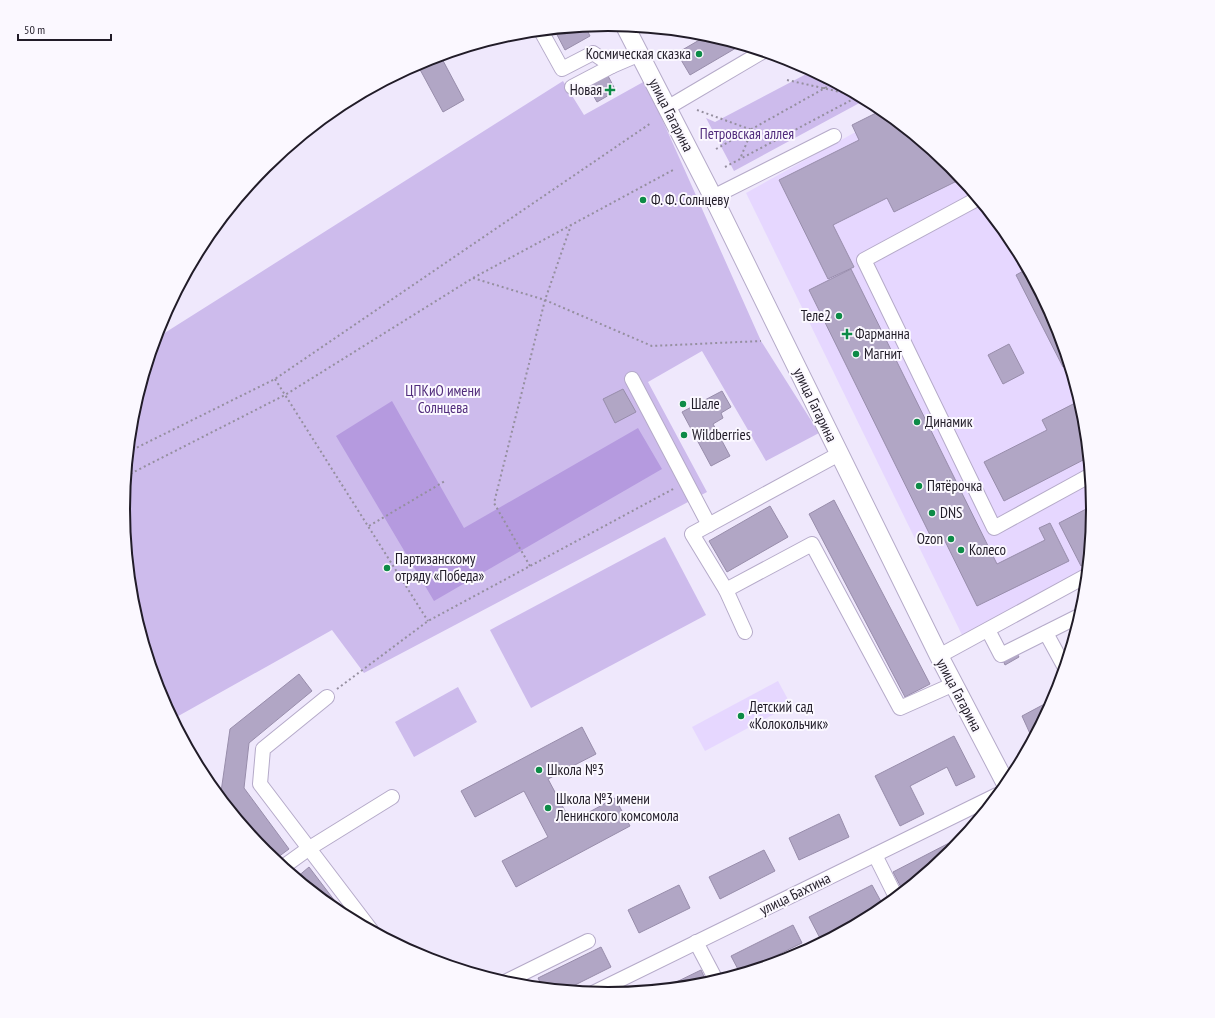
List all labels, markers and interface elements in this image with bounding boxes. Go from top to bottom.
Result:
scale bar [18,16,111,42]
text: 50 m [24,22,45,37]
place label: Космическая сказка [586,44,691,63]
marker: Космическая сказка [694,49,704,59]
street label: улица Гагарина [645,75,698,155]
place label: Новая [570,80,602,99]
marker: Новая [605,85,615,95]
park label: Петровская аллея [700,124,794,143]
place label: Ф. Ф. Солнцеву [651,190,729,209]
marker: Ф. Ф. Солнцеву [638,195,648,205]
place label: Теле2 [801,306,831,325]
marker: Теле2 [834,311,844,321]
place label: Фарманна [855,324,910,343]
marker: Фарманна [842,329,852,339]
place label: Магнит [864,344,902,363]
marker: Магнит [851,349,861,359]
street label: улица Гагарина [789,365,842,445]
park label: ЦПКиО имени Солнцева [405,381,481,417]
place label: Шале [691,394,720,413]
marker: Шале [678,399,688,409]
place label: Динамик [925,412,973,431]
marker: Динамик [912,417,922,427]
place label: Wildberries [692,425,751,444]
marker: Wildberries [679,430,689,440]
place label: Пятёрочка [927,476,982,495]
marker: Пятёрочка [914,481,924,491]
place label: DNS [940,503,962,522]
marker: DNS [927,508,937,518]
place label: Ozon [917,529,943,548]
marker: Ozon [946,534,956,544]
place label: Колесо [969,540,1006,559]
marker: Колесо [956,545,966,555]
place label: Партизанскому отряду «Победа» [395,549,485,585]
marker: Партизанскому отряду «Победа» [382,563,392,573]
street label: улица Гагарина [932,655,987,735]
place label: Детский сад «Колокольчик» [749,697,828,733]
marker: Детский сад «Колокольчик» [736,711,746,721]
place label: Школа №3 [547,760,604,779]
marker: Школа №3 [534,765,544,775]
place label: Школа №3 имени Ленинского комсомола [555,789,679,825]
marker: Школа №3 имени Ленинского комсомола [543,803,553,813]
street label: улица Бахтина [756,868,833,919]

